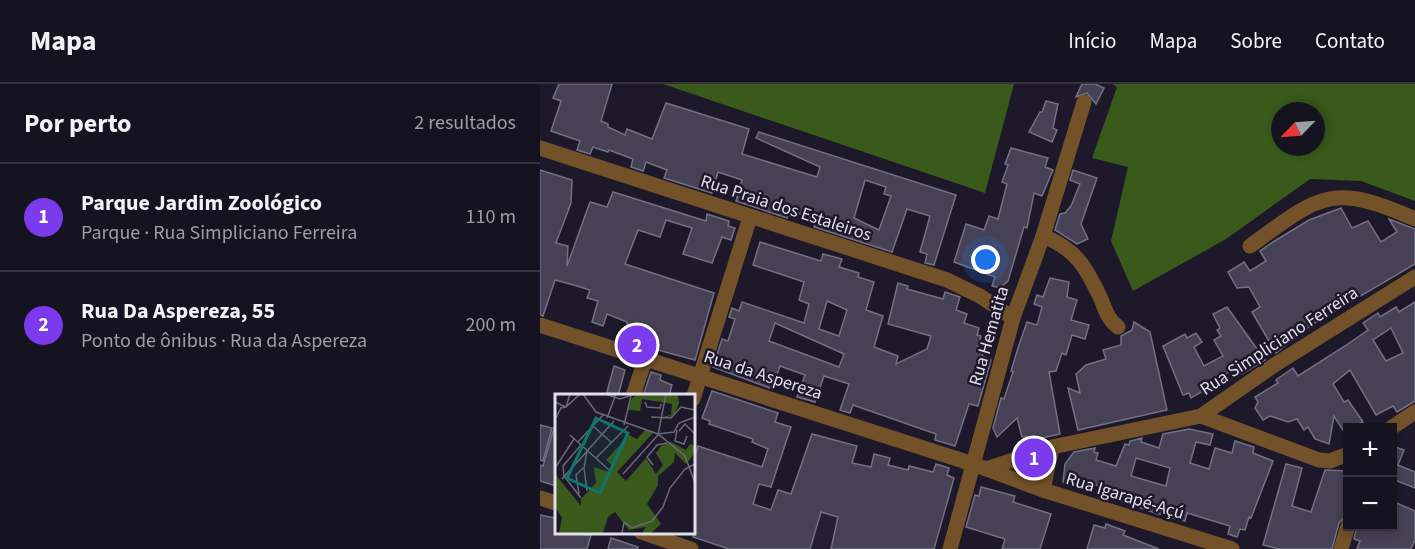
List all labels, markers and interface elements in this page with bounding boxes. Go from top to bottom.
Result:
text: Mapa [30,21,97,61]
text: Início [1068,26,1116,56]
text: Mapa [1149,26,1197,56]
text: Sobre [1230,26,1282,56]
text: Contato [1315,26,1385,56]
north arrow [1271,102,1325,156]
text: Por perto [24,105,132,142]
text: 2 resultados [414,109,516,137]
street label: Rua Praia dos Estaleiros [697,169,875,247]
text: Parque Jardim Zoológico [81,187,322,219]
text: 1 [38,203,49,231]
text: 110 m [466,203,516,231]
text: Parque · Rua Simpliciano Ferreira [81,219,357,247]
your location [971,245,1000,274]
street label: Rua Simpliciano Ferreira [1195,280,1363,402]
street label: Rua Hematita [963,283,1015,389]
text: Rua Da Aspereza, 55 [81,295,275,327]
text: 2 [38,311,49,339]
text: 200 m [466,311,516,339]
pin: 2 [618,322,656,368]
text: Ponto de ônibus · Rua da Aspereza [81,327,367,355]
street label: Rua da Aspereza [700,344,826,406]
inset map [555,394,694,534]
map controls [1343,423,1397,531]
button: + [1343,423,1397,477]
pin: 1 [1014,436,1054,481]
street label: Rua Igarapé-Açú [1063,466,1187,526]
button: − [1343,477,1397,531]

